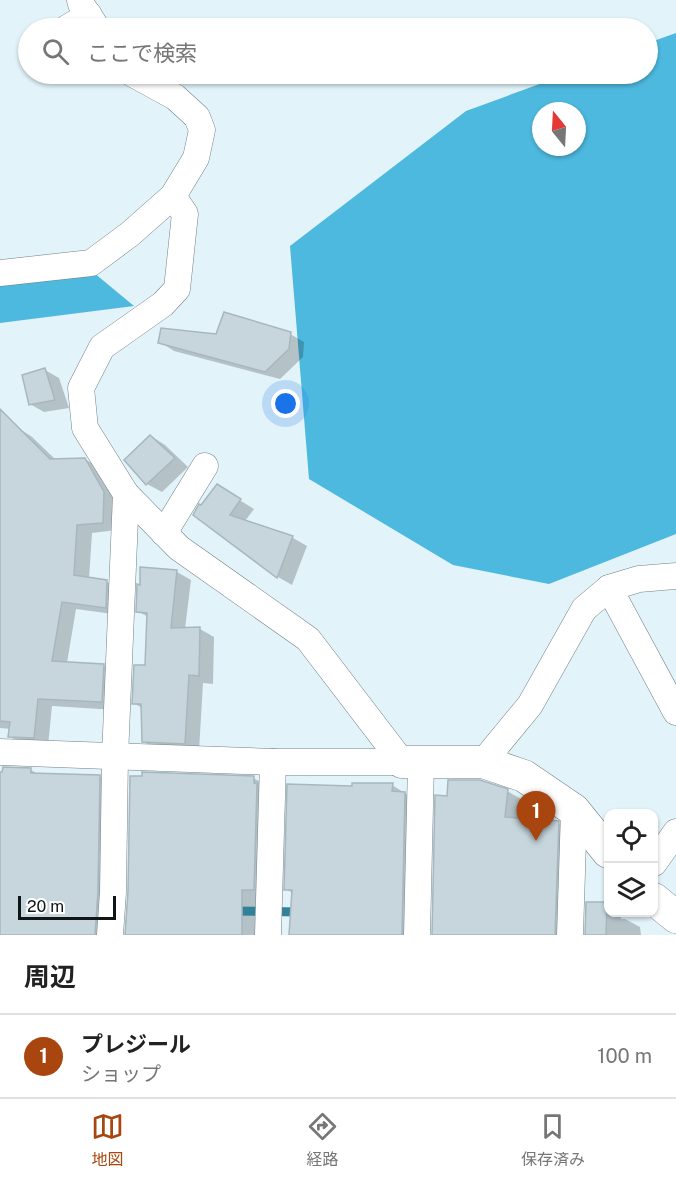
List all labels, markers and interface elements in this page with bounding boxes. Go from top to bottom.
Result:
search box [18,18,658,84]
icon: search [39,35,72,68]
text: ここで検索 [87,40,197,66]
north arrow [532,102,586,156]
your location [271,389,300,418]
pin: 1 [516,792,556,841]
map controls [604,809,658,917]
button: locate [604,809,658,863]
button: layers [604,863,658,917]
scale bar [18,893,116,920]
text: 20 m [27,897,64,916]
text: 周辺 [24,961,76,992]
text: プレジール [81,1031,191,1057]
text: 1 [39,1044,48,1068]
text: 100 m [597,1044,652,1068]
text: ショップ [81,1062,161,1086]
tab: 地図 [91,1110,124,1170]
tab: 経路 [306,1110,339,1170]
tab: 保存済み [521,1110,585,1170]

